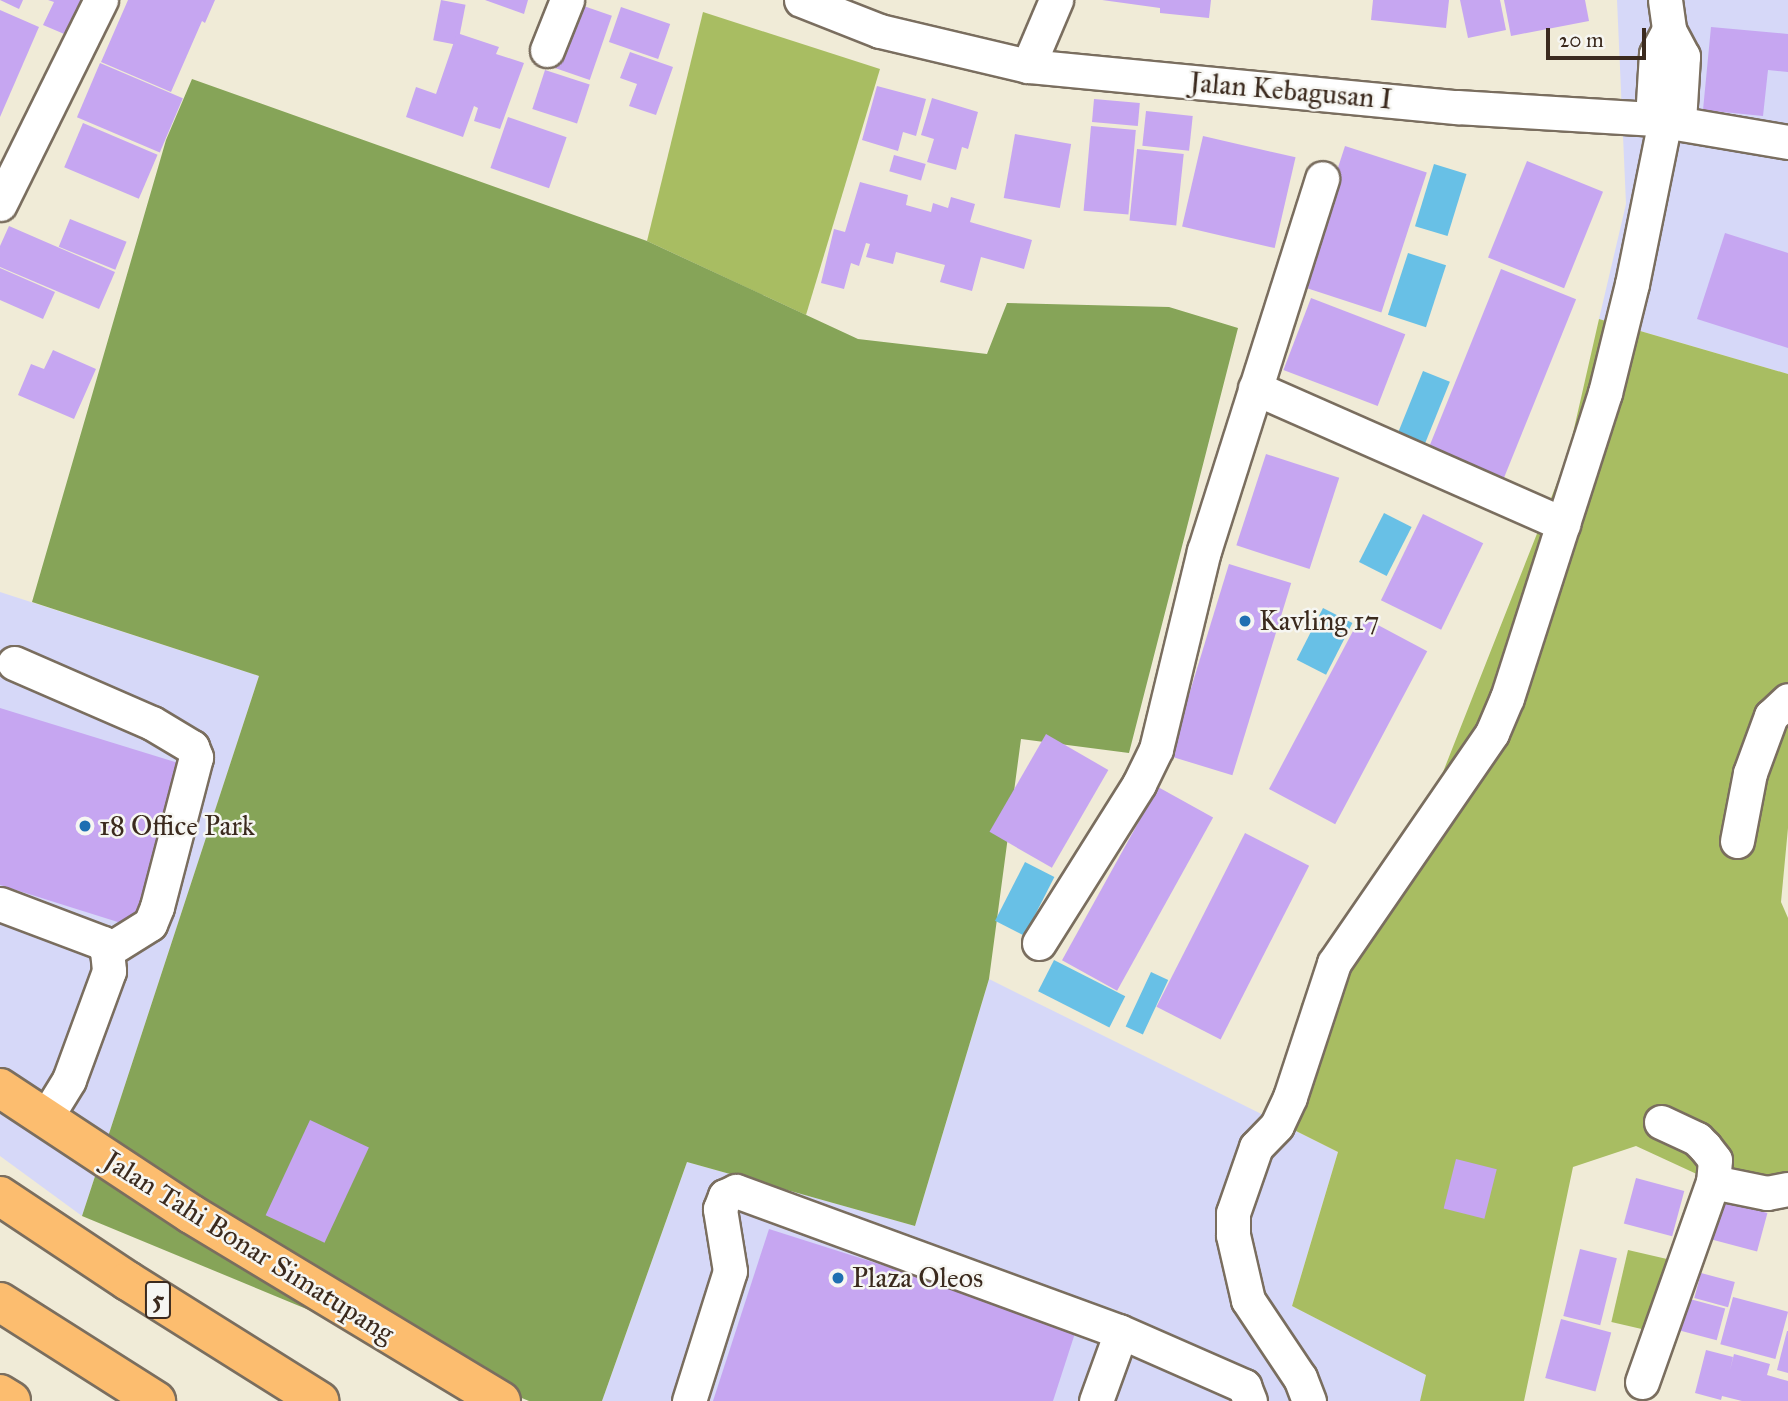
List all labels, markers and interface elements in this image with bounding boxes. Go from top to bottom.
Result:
scale bar [1550,14,1650,58]
text: 20 m [1559,27,1604,53]
street label: Jalan Kebagusan I [1188,65,1394,117]
place label: Kavling 17 [1259,604,1379,638]
marker: Kavling 17 [1237,613,1253,629]
place label: 18 Office Park [99,809,255,843]
marker: 18 Office Park [77,818,93,834]
street label: Jalan Tahi Bonar Simatupang [98,1144,400,1350]
place label: Plaza Oleos [852,1261,983,1295]
marker: Plaza Oleos [830,1270,846,1286]
road number: 5 [144,1278,172,1322]

